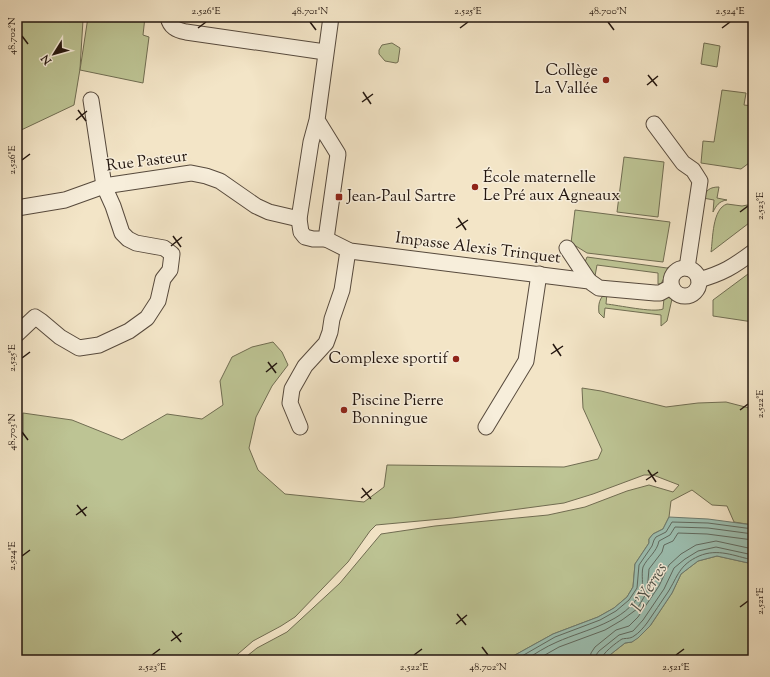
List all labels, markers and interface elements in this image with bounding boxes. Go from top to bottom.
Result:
text: 2.526°E [192,4,220,19]
text: 48.701°N [292,4,328,19]
text: 2.525°E [454,4,482,19]
text: 48.700°N [589,4,627,19]
text: 2.524°E [716,4,744,19]
text: 48.702°N [5,17,20,55]
north arrow [34,34,74,74]
text: N [38,51,56,69]
place label: Collège La Vallée [535,60,598,101]
marker: Collège La Vallée [601,75,611,85]
text: 2.526°E [5,146,20,174]
street label: Rue Pasteur [105,146,189,178]
place label: École maternelle Le Pré aux Agneaux [483,167,620,208]
marker: École maternelle Le Pré aux Agneaux [470,182,480,192]
place label: Jean-Paul Sartre [346,186,456,209]
marker: Jean-Paul Sartre [334,192,344,202]
text: 2.523°E [753,192,768,220]
street label: Impasse Alexis Trinquet [394,227,562,271]
text: 2.525°E [5,344,20,372]
place label: Complexe sportif [328,348,449,371]
marker: Complexe sportif [451,354,461,364]
place label: Piscine Pierre Bonningue [352,390,444,431]
text: 2.522°E [753,390,768,418]
marker: Piscine Pierre Bonningue [339,405,349,415]
text: 48.703°N [5,413,20,451]
text: 2.524°E [5,542,20,570]
water label: L'Yerres [626,559,674,617]
text: 2.521°E [753,587,768,615]
text: 2.523°E [138,660,166,675]
text: 2.522°E [400,660,428,675]
text: 48.702°N [469,660,507,675]
text: 2.521°E [662,660,690,675]

